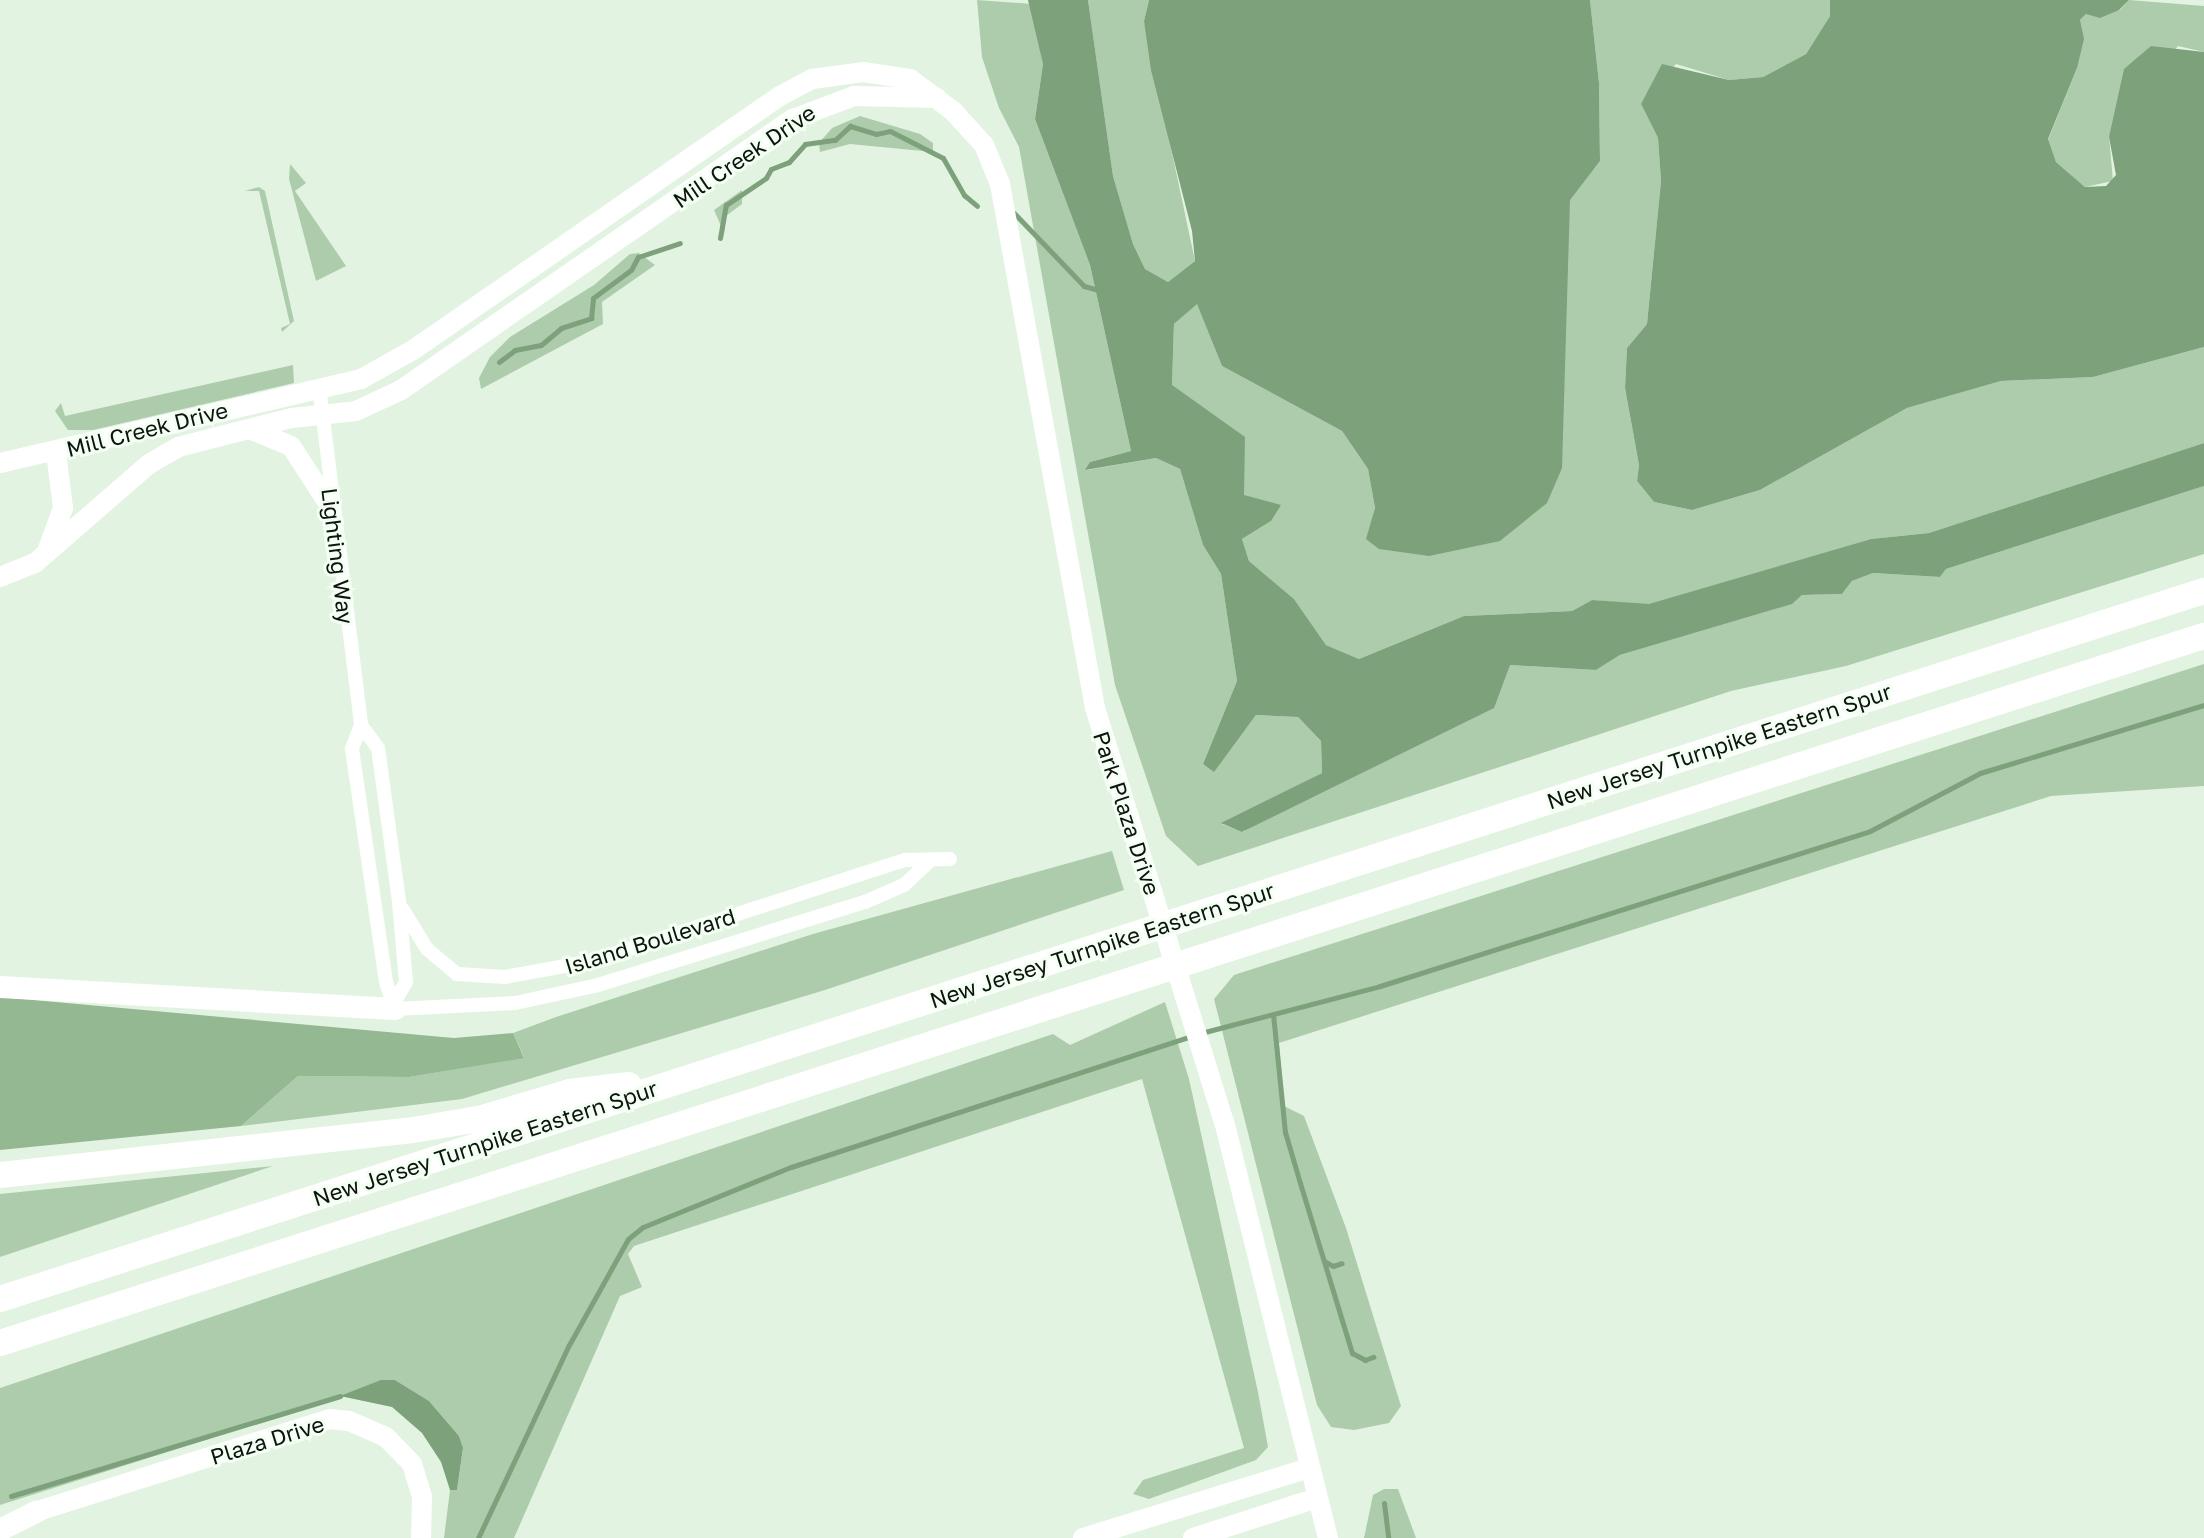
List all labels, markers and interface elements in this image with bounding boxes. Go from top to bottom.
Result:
street label: Mill Creek Drive [668,99,820,213]
street label: Mill Creek Drive [63,396,231,462]
street label: Lighting Way [317,486,359,626]
street label: New Jersey Turnpike Eastern Spur [1543,678,1895,814]
street label: Park Plaza Drive [1088,728,1166,898]
street label: New Jersey Turnpike Eastern Spur [926,877,1278,1013]
street label: Island Boulevard [562,903,738,979]
street label: New Jersey Turnpike Eastern Spur [309,1075,661,1211]
street label: Plaza Drive [207,1410,327,1470]

